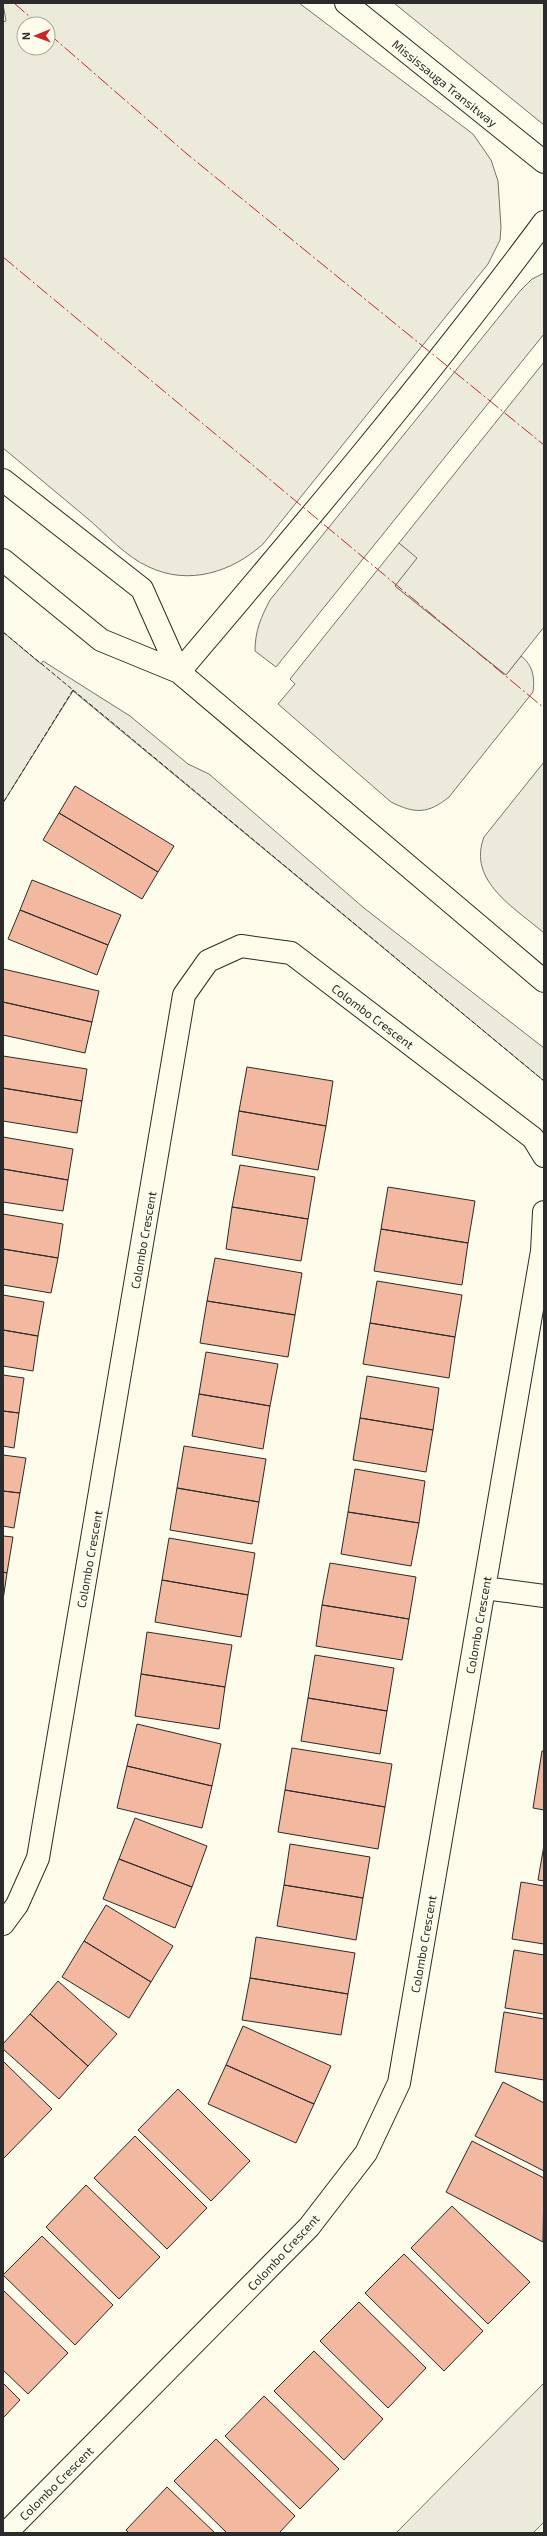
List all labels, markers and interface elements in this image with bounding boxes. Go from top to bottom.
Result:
north arrow [16,16,56,56]
text: N [19,32,32,40]
street label: Mississauga Transitway [390,36,501,130]
street label: Colombo Crescent [329,981,417,1052]
street label: Colombo Crescent [128,1190,159,1290]
street label: Colombo Crescent [74,1509,105,1609]
street label: Colombo Crescent [463,1575,494,1675]
street label: Colombo Crescent [408,1894,439,1994]
street label: Colombo Crescent [244,2211,322,2293]
street label: Colombo Crescent [16,2443,96,2523]

